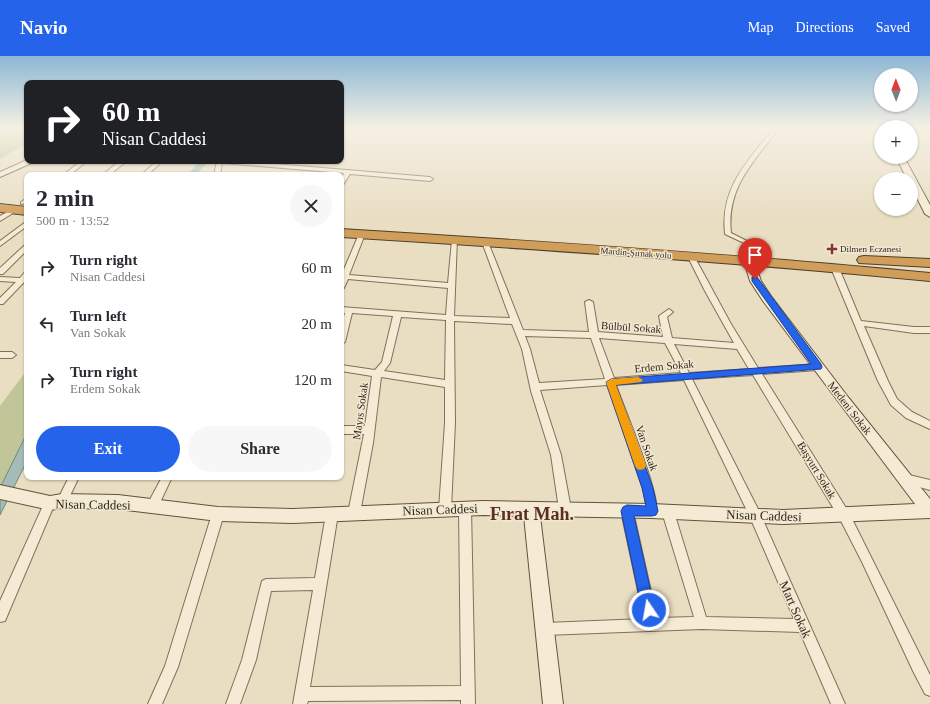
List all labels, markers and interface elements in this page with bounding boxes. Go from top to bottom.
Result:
text: Navio [20,17,68,38]
text: Map [748,20,773,35]
text: Directions [795,20,854,35]
text: Saved [876,20,910,35]
north arrow [874,68,918,112]
map controls [874,68,918,216]
icon: right [36,96,88,148]
text: 60 m [102,96,160,127]
button: + [874,120,918,164]
text: Nisan Caddesi [102,129,206,149]
button: − [874,172,918,216]
text: 2 min [36,185,94,211]
button: close [290,185,332,227]
text: 500 m · 13:52 [36,213,109,228]
pin [738,238,772,279]
icon: arrive [744,244,766,266]
marker: Dilmen Eczanesi [827,244,837,254]
place label: Dilmen Eczanesi [840,244,902,254]
street label: Mardin-Şırnak yolu [600,246,672,261]
text: Turn right [70,252,137,268]
icon: right [36,257,58,279]
text: 60 m [302,260,332,276]
text: Nisan Caddesi [70,269,145,284]
text: Turn left [70,308,127,324]
icon: left [36,313,58,335]
text: 20 m [302,316,332,332]
street label: Bülbül Sokak [601,319,662,335]
text: Van Sokak [70,325,126,340]
street label: Erdem Sokak [634,357,695,375]
text: Turn right [70,364,137,380]
icon: right [36,369,58,391]
text: 120 m [294,372,332,388]
street label: Medeni Sokak [826,379,875,437]
text: Erdem Sokak [70,381,140,396]
street label: Mayıs Sokak [350,381,370,440]
street label: Van Sokak [634,424,661,473]
button: Exit [36,426,180,472]
button: Share [188,426,332,472]
street label: Başyurt Sokak [795,439,839,501]
street label: Nisan Caddesi [55,496,131,513]
street label: Nisan Caddesi [402,501,478,518]
district label: Fırat Mah. [490,504,574,524]
street label: Nisan Caddesi [726,507,802,524]
street label: Mart Sokak [776,578,815,641]
position arrow [628,589,670,631]

